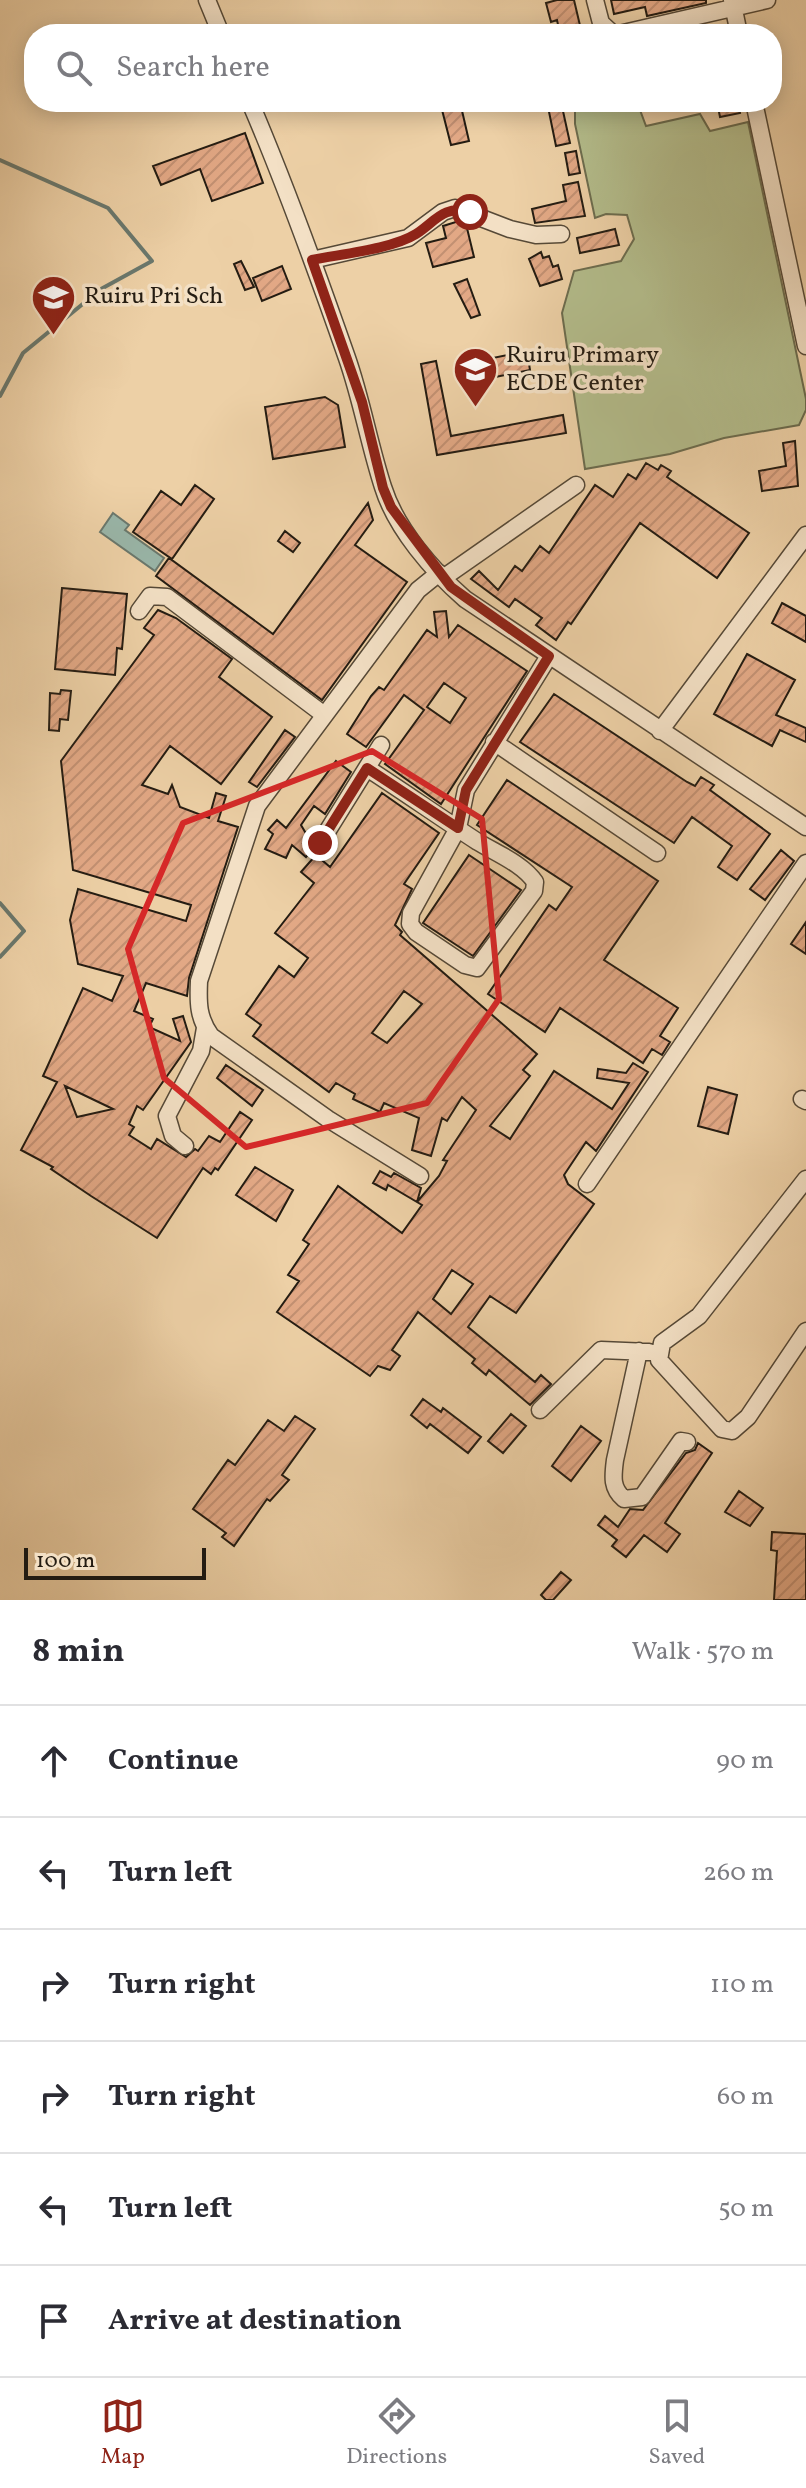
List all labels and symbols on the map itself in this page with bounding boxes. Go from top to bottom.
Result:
route start [452,194,488,230]
school or university icon: Ruiru Pri Sch [29,273,77,336]
place label: Ruiru Pri Sch [84,280,223,314]
place label: Ruiru Primary ECDE Center [506,339,659,401]
school or university icon: Ruiru Primary ECDE Center [451,346,499,409]
route end [302,825,338,861]
scale bar [24,1544,206,1580]

